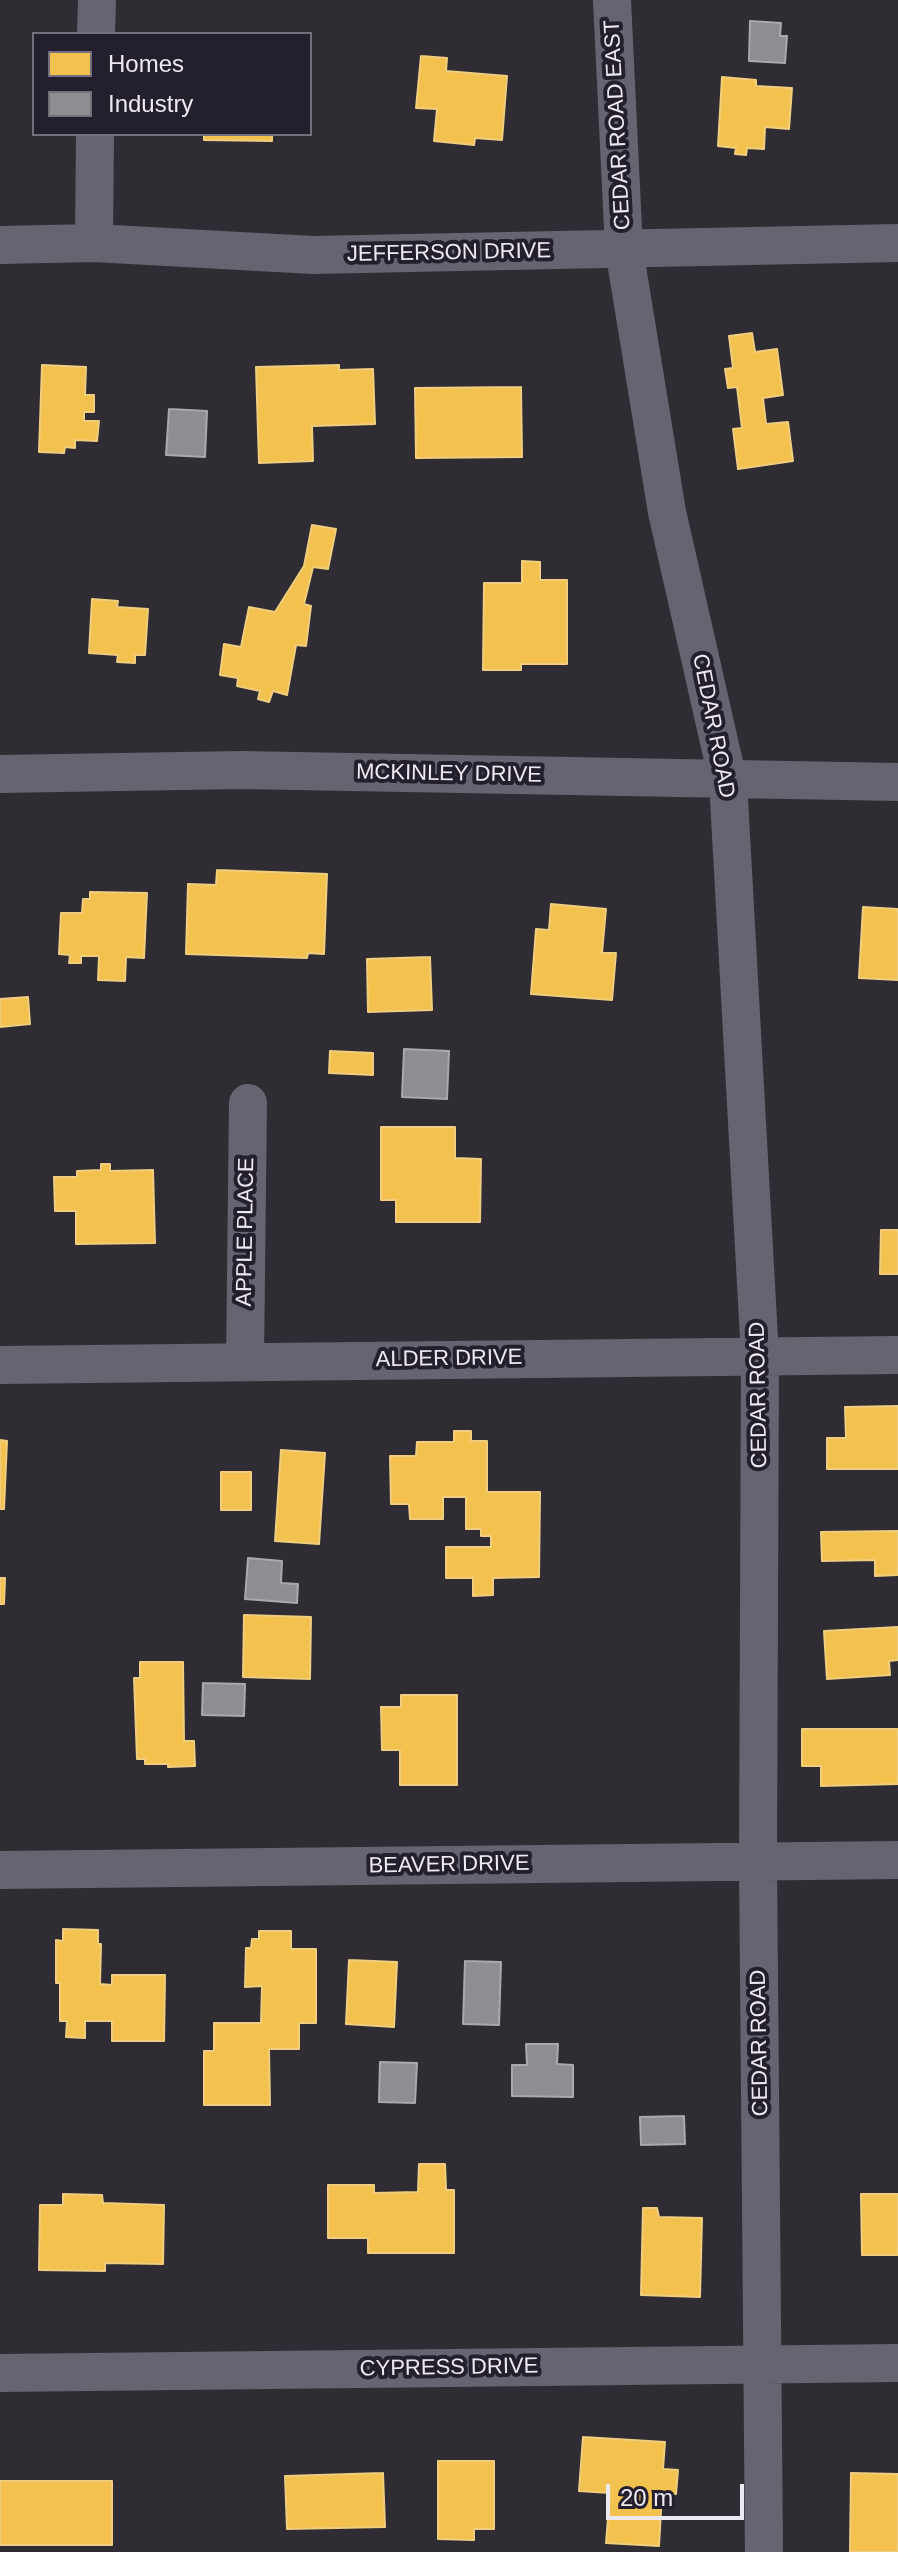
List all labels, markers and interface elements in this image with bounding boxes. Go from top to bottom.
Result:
street label: CEDAR ROAD EAST [599,19,637,231]
legend [32,32,312,136]
text: Homes [108,50,184,77]
text: Industry [108,90,193,117]
street label: JEFFERSON DRIVE [347,238,551,268]
street label: CEDAR ROAD [686,651,740,801]
street label: MCKINLEY DRIVE [356,759,542,789]
street label: APPLE PLACE [232,1157,260,1307]
street label: CEDAR ROAD [745,1321,773,1469]
street label: ALDER DRIVE [375,1345,523,1373]
street label: BEAVER DRIVE [368,1850,530,1880]
street label: CEDAR ROAD [746,1969,774,2117]
street label: CYPRESS DRIVE [360,2353,538,2383]
scale bar [610,2468,748,2518]
text: 20 m [620,2484,673,2511]

